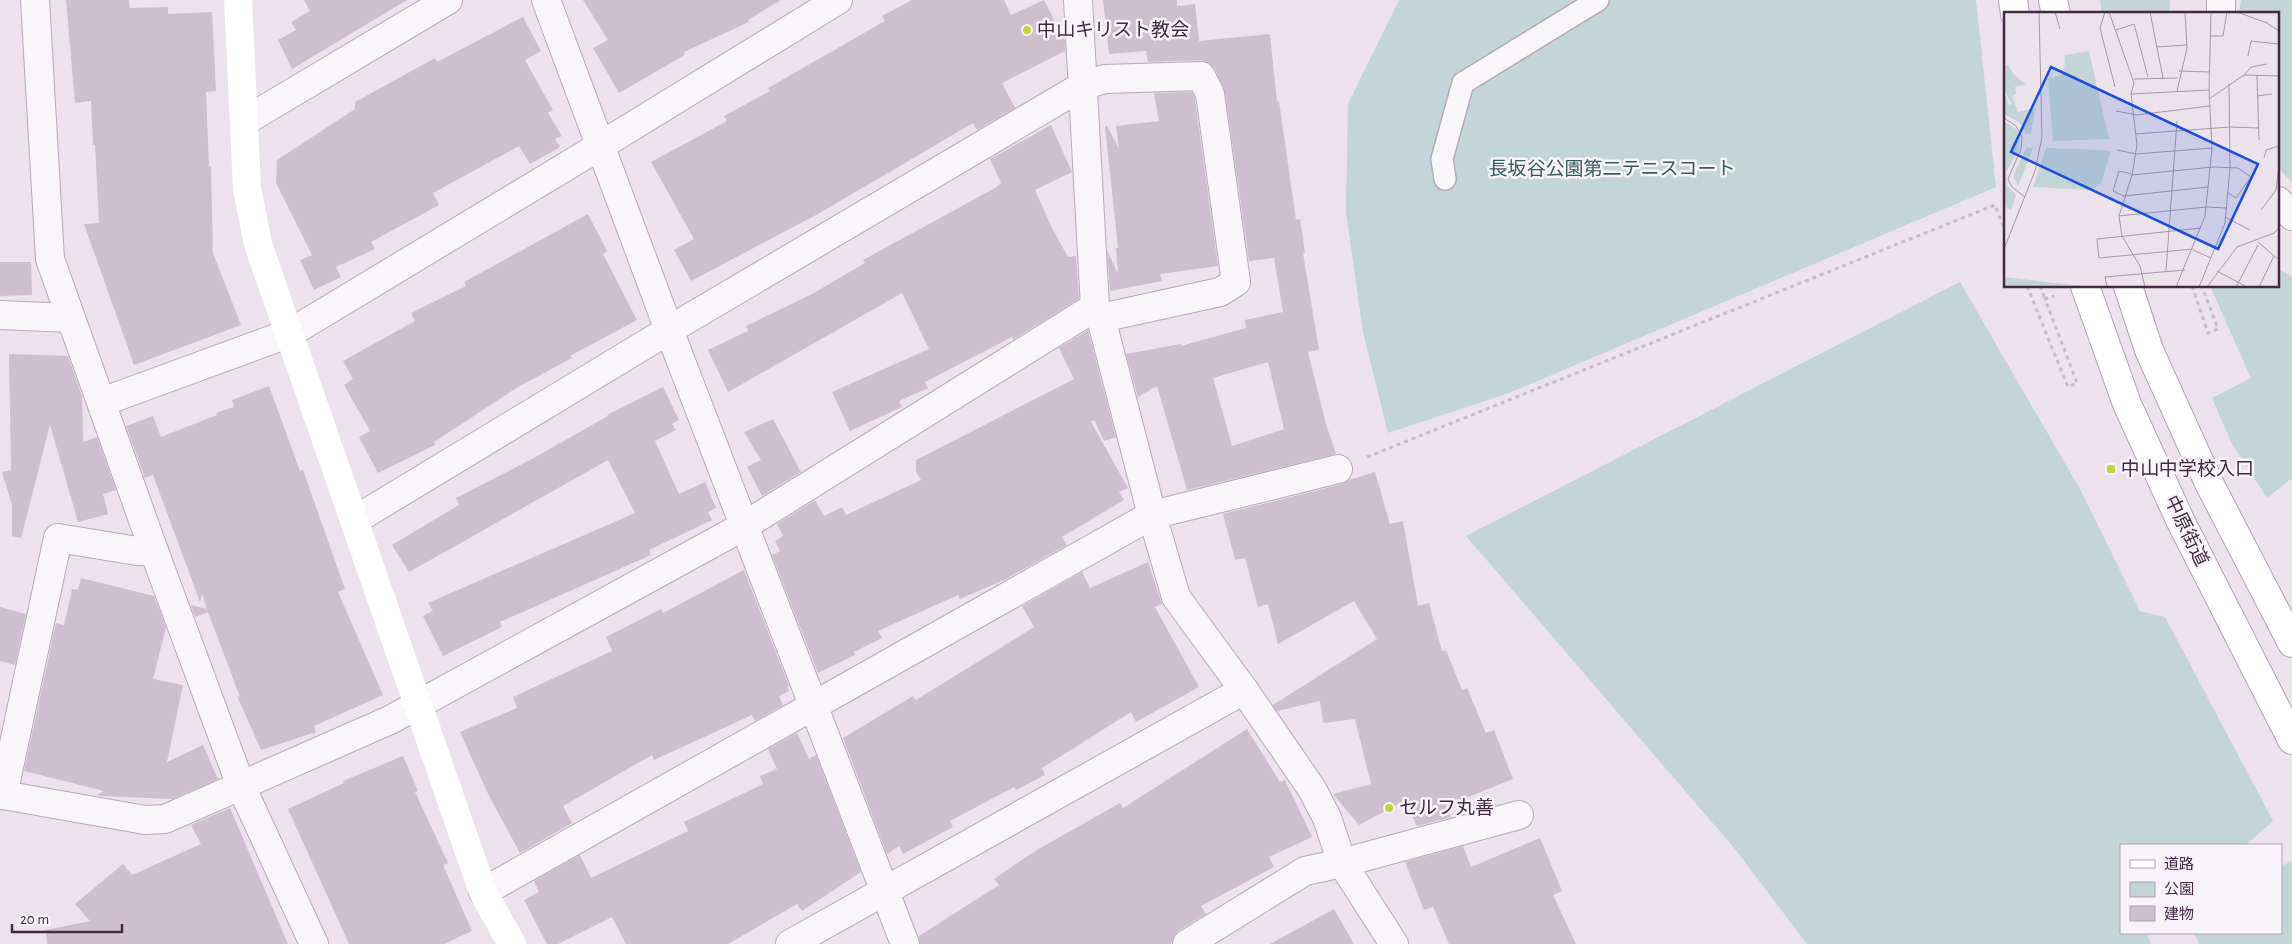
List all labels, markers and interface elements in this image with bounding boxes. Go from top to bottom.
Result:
inset map [2004,12,2280,288]
place label: 中山キリスト教会 [1037,20,1189,40]
marker: 中山キリスト教会 [1021,24,1033,36]
park label: 長坂谷公園第二テニスコート [1488,159,1736,179]
place label: 中山中学校入口 [2121,458,2254,479]
marker: 中山中学校入口 [2105,463,2117,475]
street label: 中原街道 [2161,492,2212,569]
place label: セルフ丸善 [1399,797,1494,818]
marker: セルフ丸善 [1383,802,1395,814]
legend [2120,844,2282,934]
text: 道路 [2164,856,2194,872]
text: 公園 [2164,881,2194,897]
scale bar [12,902,122,934]
text: 建物 [2164,906,2194,922]
text: 20 m [20,912,49,927]

